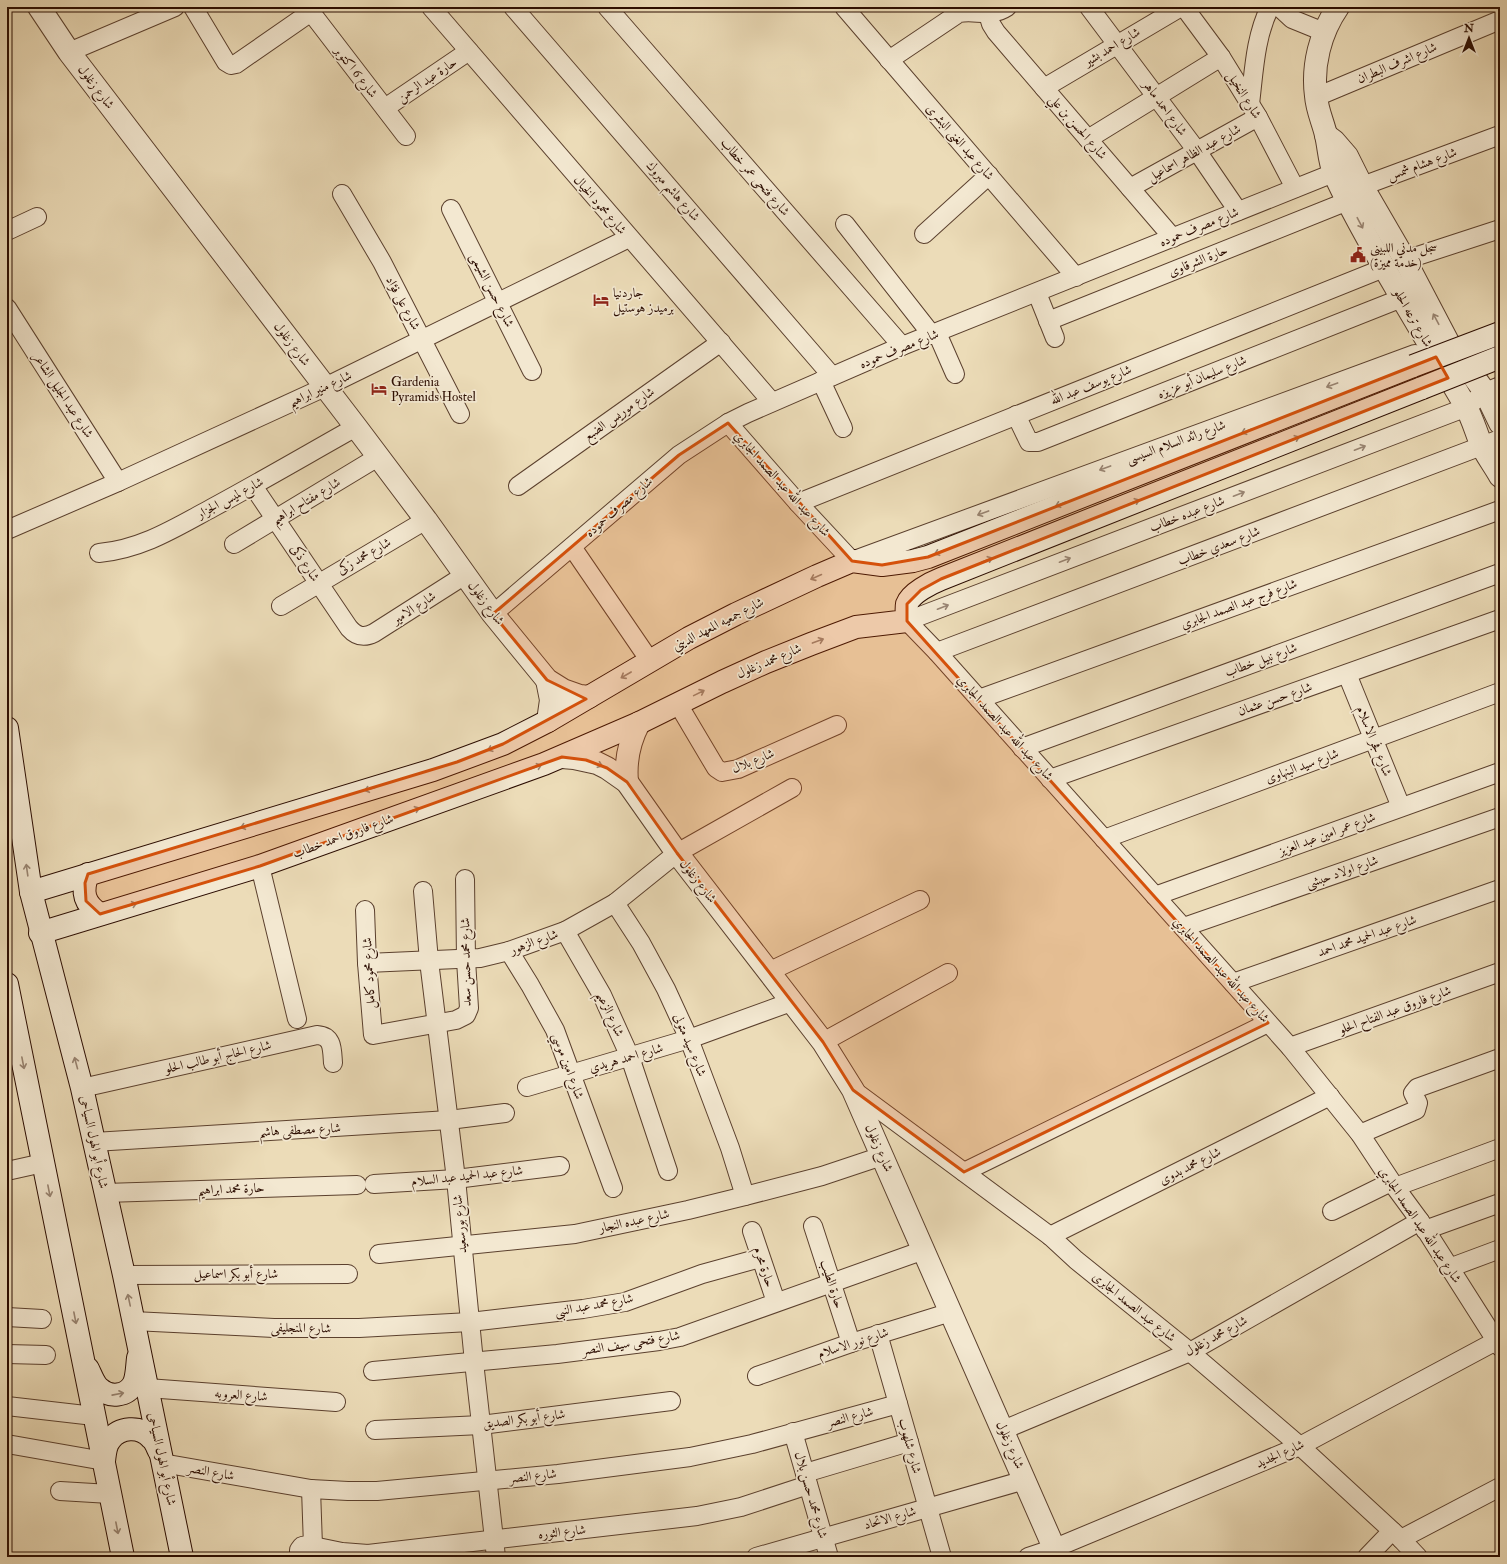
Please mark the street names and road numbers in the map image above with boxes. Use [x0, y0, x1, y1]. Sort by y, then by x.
street label: شارع احمد بشير [1079, 24, 1145, 74]
street label: شارع اشرف البطران [1355, 39, 1441, 90]
street label: شارع 6 اكتوبر [327, 41, 381, 103]
street label: حارة عبد الرحمن [394, 54, 461, 107]
street label: شارع زغلول [72, 62, 118, 114]
street label: شارع النخيل [1221, 68, 1265, 123]
street label: شارع احمد ماهر [1136, 75, 1191, 141]
street label: شارع الحسن بن علي [1042, 91, 1110, 166]
street label: شارع عبد الغنى البشرى [920, 101, 998, 185]
street label: شارع عبد الظاهر اسماعيل [1144, 121, 1245, 188]
street label: شارع فتحى عمر خطاب [715, 135, 793, 221]
street label: شارع هشام شمس [1385, 144, 1460, 187]
street label: شارع هاشم مبروك [639, 158, 704, 228]
street label: شارع محمود الخيال [568, 172, 630, 240]
street label: شارع مصرف حموده [1157, 204, 1242, 253]
street label: حارة الشرقاوى [1166, 242, 1230, 280]
street label: شارع حسن الشيمى [464, 250, 518, 331]
street label: شارع على فؤاد [380, 273, 424, 334]
street label: شارع ترعه الحلو [1386, 284, 1436, 351]
street label: شارع زغلول [268, 319, 314, 371]
street label: شارع مصرف حموده [857, 326, 942, 375]
street label: شارع عبد الجليل الشاعر [27, 349, 97, 443]
street label: شارع سليمان أبو عزيزه [1155, 351, 1250, 405]
street label: شارع يوسف عبد الله [1047, 359, 1135, 411]
street label: شارع منير ابراهيم [286, 367, 356, 415]
street label: شارع موريس الضبع [580, 384, 660, 448]
street label: شارع رائد السلام السيسى [1124, 417, 1229, 470]
street label: شارع عبد الله عبد الصمد الجابري [728, 426, 836, 542]
street label: شارع مصرف حموده [582, 473, 658, 543]
street label: شارع لميس الجزار [192, 474, 268, 526]
street label: شارع مفتاح ابراهيم [269, 474, 346, 532]
street label: شارع عبده خطاب [1147, 492, 1228, 538]
street label: شارع سعدي خطاب [1176, 523, 1264, 572]
street label: شارع محمد زكى [334, 533, 395, 580]
street label: شارع ذكى [284, 541, 324, 586]
street label: شارع فرج عبد الصمد الجابري [1179, 576, 1300, 635]
street label: شارع زغلول [462, 578, 508, 630]
street label: شارع الامير [388, 588, 440, 632]
street label: شارع جمعيه المعهد الديني [669, 594, 768, 657]
street label: شارع محمد زغلول [734, 640, 805, 685]
street label: شارع نبيل خطاب [1223, 640, 1300, 683]
street label: شارع عبد الله عبد الصمد الجابري [951, 670, 1059, 786]
street label: شارع حسن عثمان [1236, 679, 1315, 722]
street label: شارع فجر الاسلام [1350, 703, 1395, 780]
street label: شارع بلال [729, 745, 778, 780]
street label: شارع سيد البنهاوى [1263, 745, 1342, 790]
street label: شارع عمر امين عبد العزيز [1274, 809, 1379, 862]
street label: شارع فاروق احمد خطاب [290, 810, 397, 864]
street label: شارع اولاد حبشى [1304, 852, 1381, 895]
street label: شارع زغلول [674, 856, 720, 908]
street label: شارع عبد الله عبد الصمد الجابري [1167, 912, 1275, 1028]
street label: شارع عبد الحميد محمد احمد [1315, 912, 1420, 963]
street label: شارع محمد حسن سعد [457, 918, 478, 1006]
street label: شارع الزهور [506, 926, 561, 962]
street label: شارع محمود كامل [359, 937, 382, 1009]
street label: شارع فاروق عبد الفتاح الحلو [1335, 982, 1454, 1041]
street label: شارع الزعيم [588, 989, 627, 1041]
street label: شارع سيد متولى [667, 1011, 710, 1080]
street label: شارع امين موسي [545, 1031, 587, 1103]
street label: شارع الحاج أبو طالب الحلو [161, 1036, 273, 1080]
street label: شارع احمد هريدي [587, 1040, 666, 1079]
street label: شارع أبو الهول السياحى [73, 1094, 113, 1191]
street label: شارع مصطفى هاشم [259, 1120, 342, 1145]
street label: شارع زغلول [859, 1122, 897, 1176]
street label: شارع محمد بدوى [1156, 1144, 1225, 1191]
street label: شارع عبد الحميد عبد السلام [410, 1162, 524, 1193]
street label: شارع عبد الله عبد الصمد الجابري [1373, 1162, 1467, 1288]
street label: حارة محمد ابراهيم [197, 1180, 265, 1203]
street label: شارع بورسعيد [449, 1194, 474, 1254]
street label: شارع عبده النجار [595, 1206, 671, 1240]
street label: حارة محرم [747, 1245, 778, 1290]
street label: حارة الطيب [816, 1258, 847, 1311]
street label: شارع أبو بكر اسماعيل [194, 1265, 278, 1285]
street label: شارع عبد الصمد الجابرى [1087, 1268, 1179, 1348]
street label: شارع محمد عبد النبى [553, 1290, 635, 1323]
street label: شارع محمد زغلول [1182, 1312, 1252, 1362]
street label: شارع المنجليفى [271, 1319, 331, 1340]
street label: شارع نور الاسلام [816, 1324, 891, 1365]
street label: شارع فتحى سيف النصر [579, 1327, 682, 1362]
street label: شارع العروبه [214, 1385, 268, 1408]
street label: شارع النصر [823, 1403, 876, 1434]
street label: شارع أبو بكر الصديق [482, 1405, 566, 1435]
street label: شارع أبو الهول السياحى [141, 1411, 181, 1508]
street label: شارع شلهوب [892, 1416, 925, 1476]
street label: شارع زغلول [990, 1419, 1028, 1473]
street label: شارع الجديد [1253, 1436, 1308, 1474]
street label: شارع محمد حسن بلال [788, 1450, 831, 1541]
street label: شارع النصر [184, 1460, 236, 1487]
street label: شارع النصر [507, 1466, 558, 1490]
street label: شارع الاتحاد [862, 1503, 919, 1536]
street label: شارع الثوره [537, 1522, 587, 1545]

